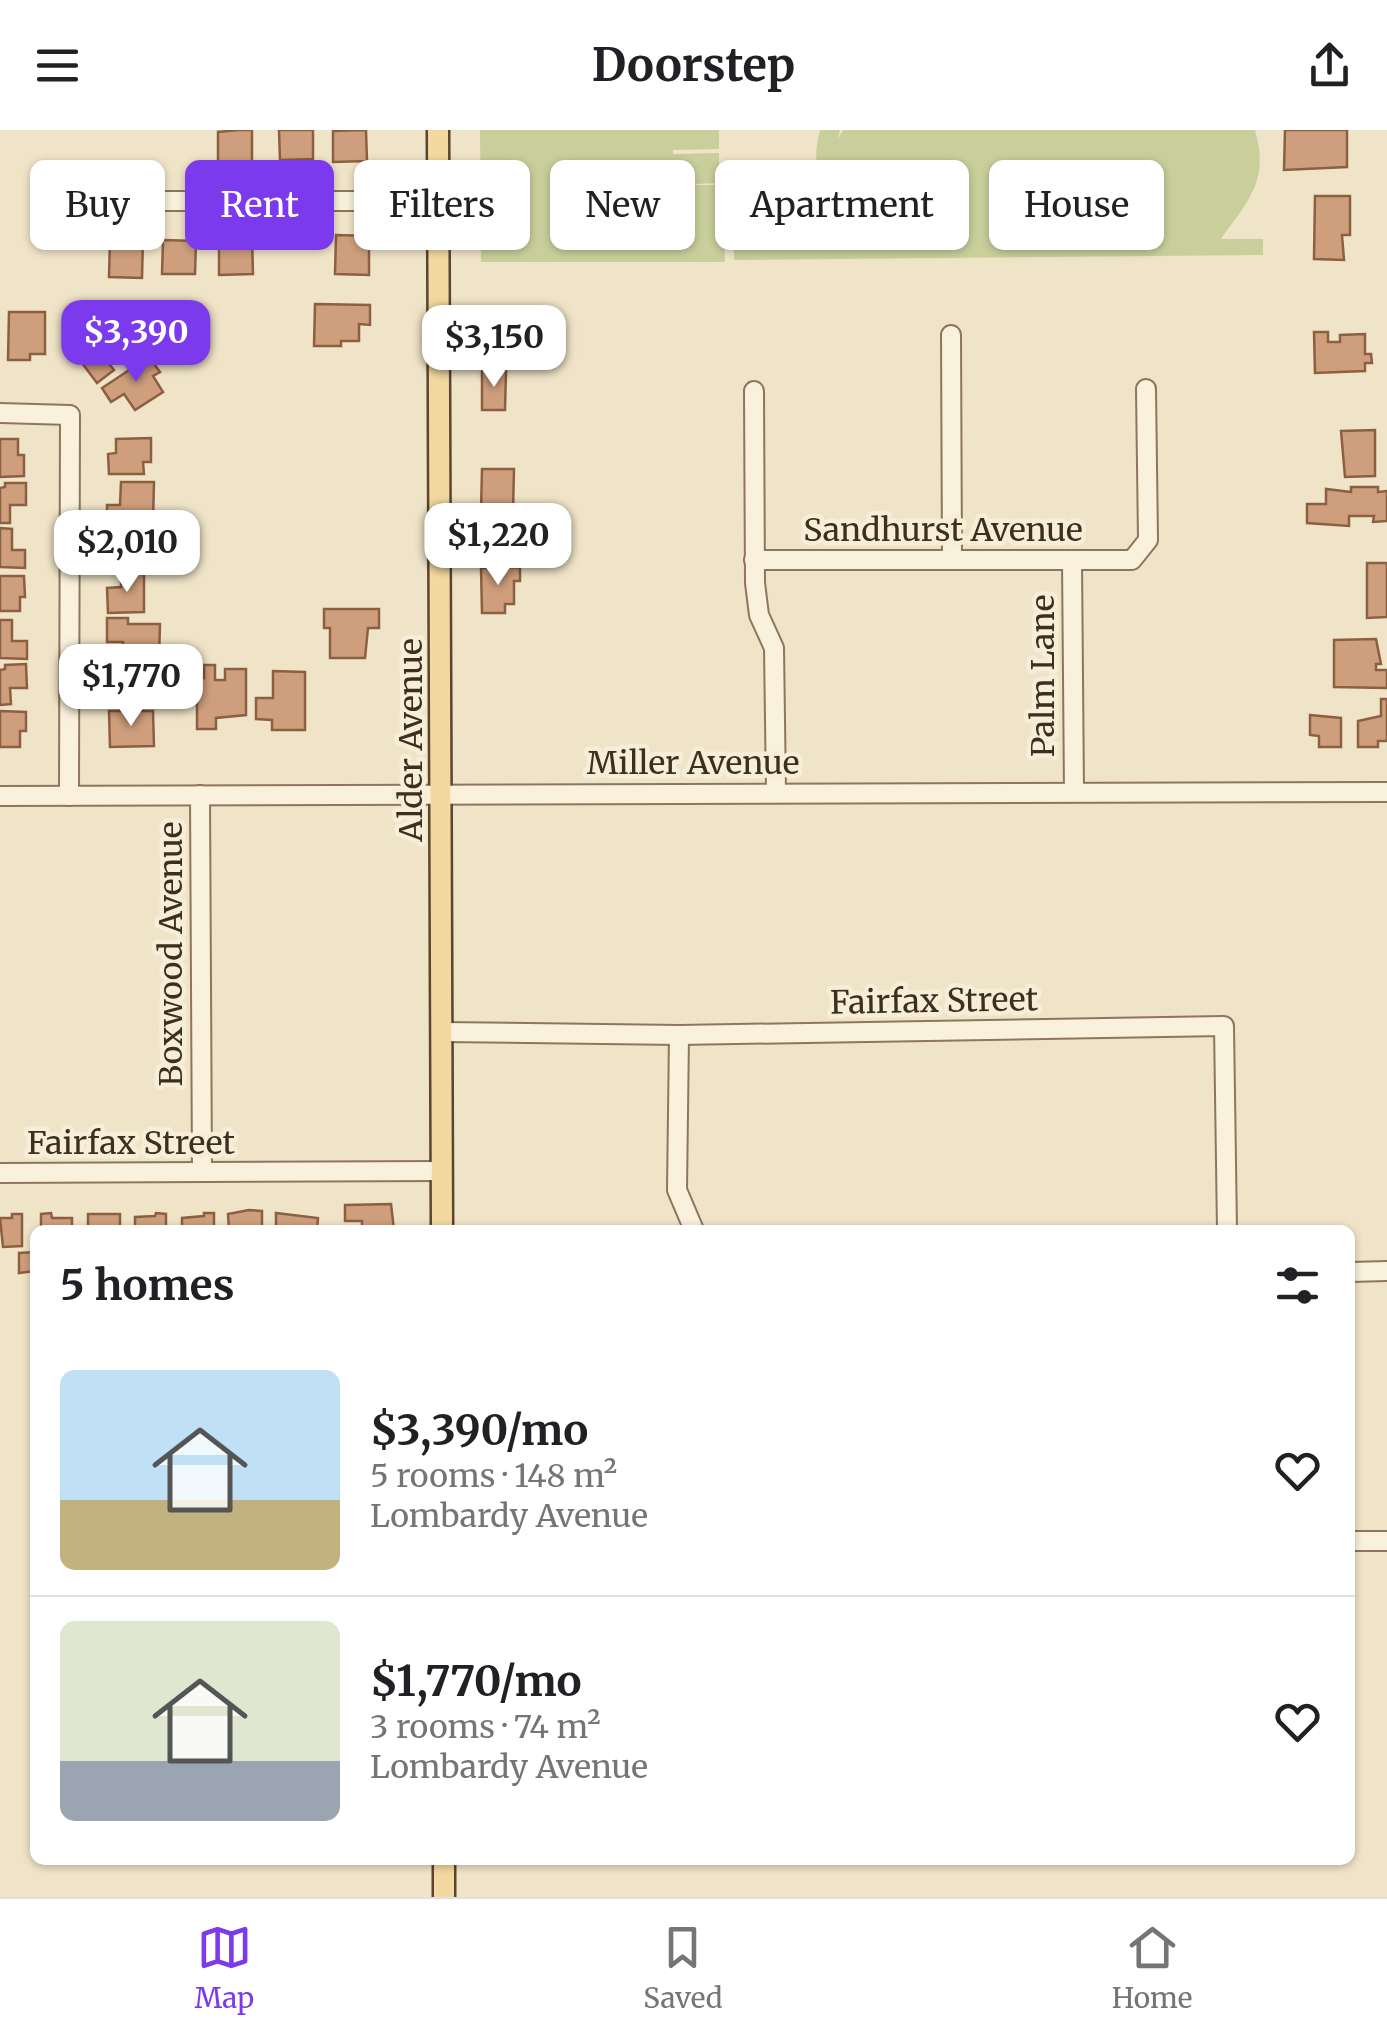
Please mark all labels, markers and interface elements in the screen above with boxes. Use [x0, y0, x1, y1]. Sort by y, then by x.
text: Doorstep [592, 37, 795, 93]
icon: menu [30, 38, 85, 93]
icon: share [1302, 38, 1357, 93]
chip: Buy [30, 160, 165, 250]
chip: Rent [185, 160, 334, 250]
chip: Filters [354, 160, 530, 250]
chip: New [550, 160, 695, 250]
chip: Apartment [715, 160, 969, 250]
chip: House [989, 160, 1164, 250]
pin: $3,390 [55, 300, 217, 385]
pin: $3,150 [413, 305, 575, 390]
text: $3,390 [83, 312, 189, 352]
text: $3,150 [444, 317, 544, 357]
pin: $1,220 [417, 503, 579, 588]
pin: $2,010 [46, 510, 208, 595]
street label: Sandhurst Avenue [803, 510, 1083, 550]
text: $1,220 [446, 515, 550, 555]
text: $2,010 [76, 522, 178, 562]
street label: Palm Lane [1023, 595, 1063, 757]
street label: Alder Avenue [391, 638, 431, 843]
pin: $1,770 [50, 644, 212, 729]
text: $1,770 [81, 656, 181, 696]
street label: Miller Avenue [587, 743, 799, 783]
street label: Boxwood Avenue [151, 822, 191, 1086]
street label: Fairfax Street [830, 979, 1039, 1023]
street label: Fairfax Street [27, 1123, 235, 1163]
icon: filters [1270, 1258, 1325, 1313]
text: 5 homes [60, 1259, 234, 1311]
text: $3,390/mo [370, 1404, 588, 1456]
icon: home [140, 1410, 260, 1530]
icon: heart [1270, 1443, 1325, 1498]
text: 5 rooms · 148 m² [370, 1456, 617, 1496]
text: Lombardy Avenue [370, 1496, 648, 1536]
text: $1,770/mo [370, 1655, 582, 1707]
icon: home [140, 1661, 260, 1781]
icon: heart [1270, 1694, 1325, 1749]
text: 3 rooms · 74 m² [370, 1707, 601, 1747]
text: Lombardy Avenue [370, 1747, 648, 1787]
tab: Map [195, 1920, 254, 2016]
tab: Saved [643, 1920, 723, 2016]
tab: Home [1112, 1920, 1192, 2016]

